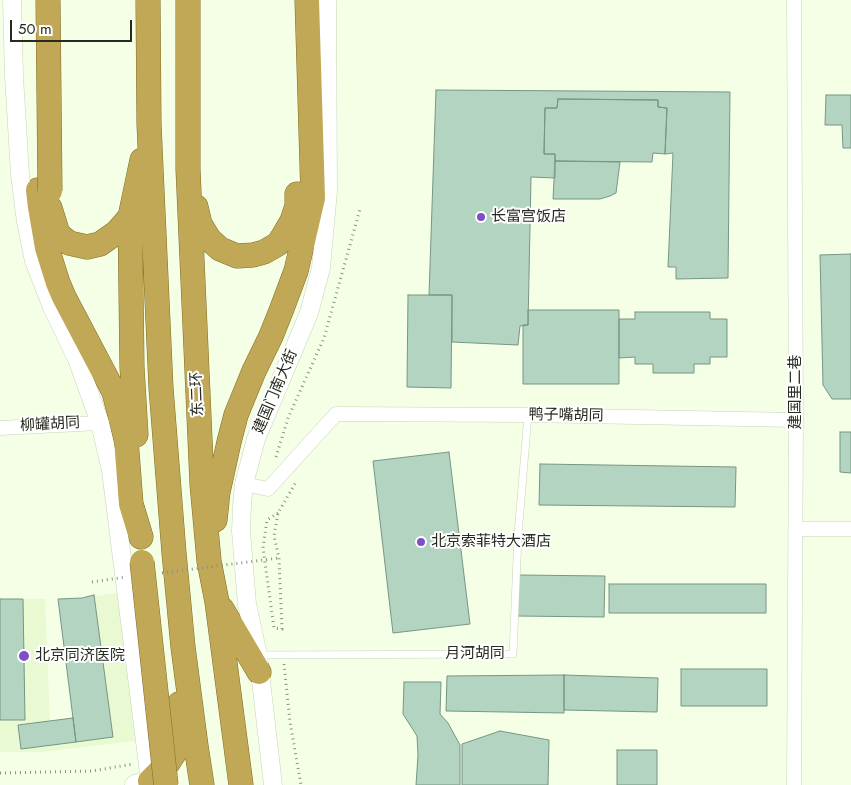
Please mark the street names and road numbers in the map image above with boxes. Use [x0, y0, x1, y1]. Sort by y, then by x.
street label: 建国门南大街 [250, 347, 302, 437]
street label: 建国里二巷 [787, 355, 805, 429]
street label: 东二环 [188, 371, 208, 417]
street label: 鸭子嘴胡同 [528, 406, 604, 426]
street label: 柳罐胡同 [20, 414, 80, 436]
street label: 月河胡同 [445, 645, 505, 663]

